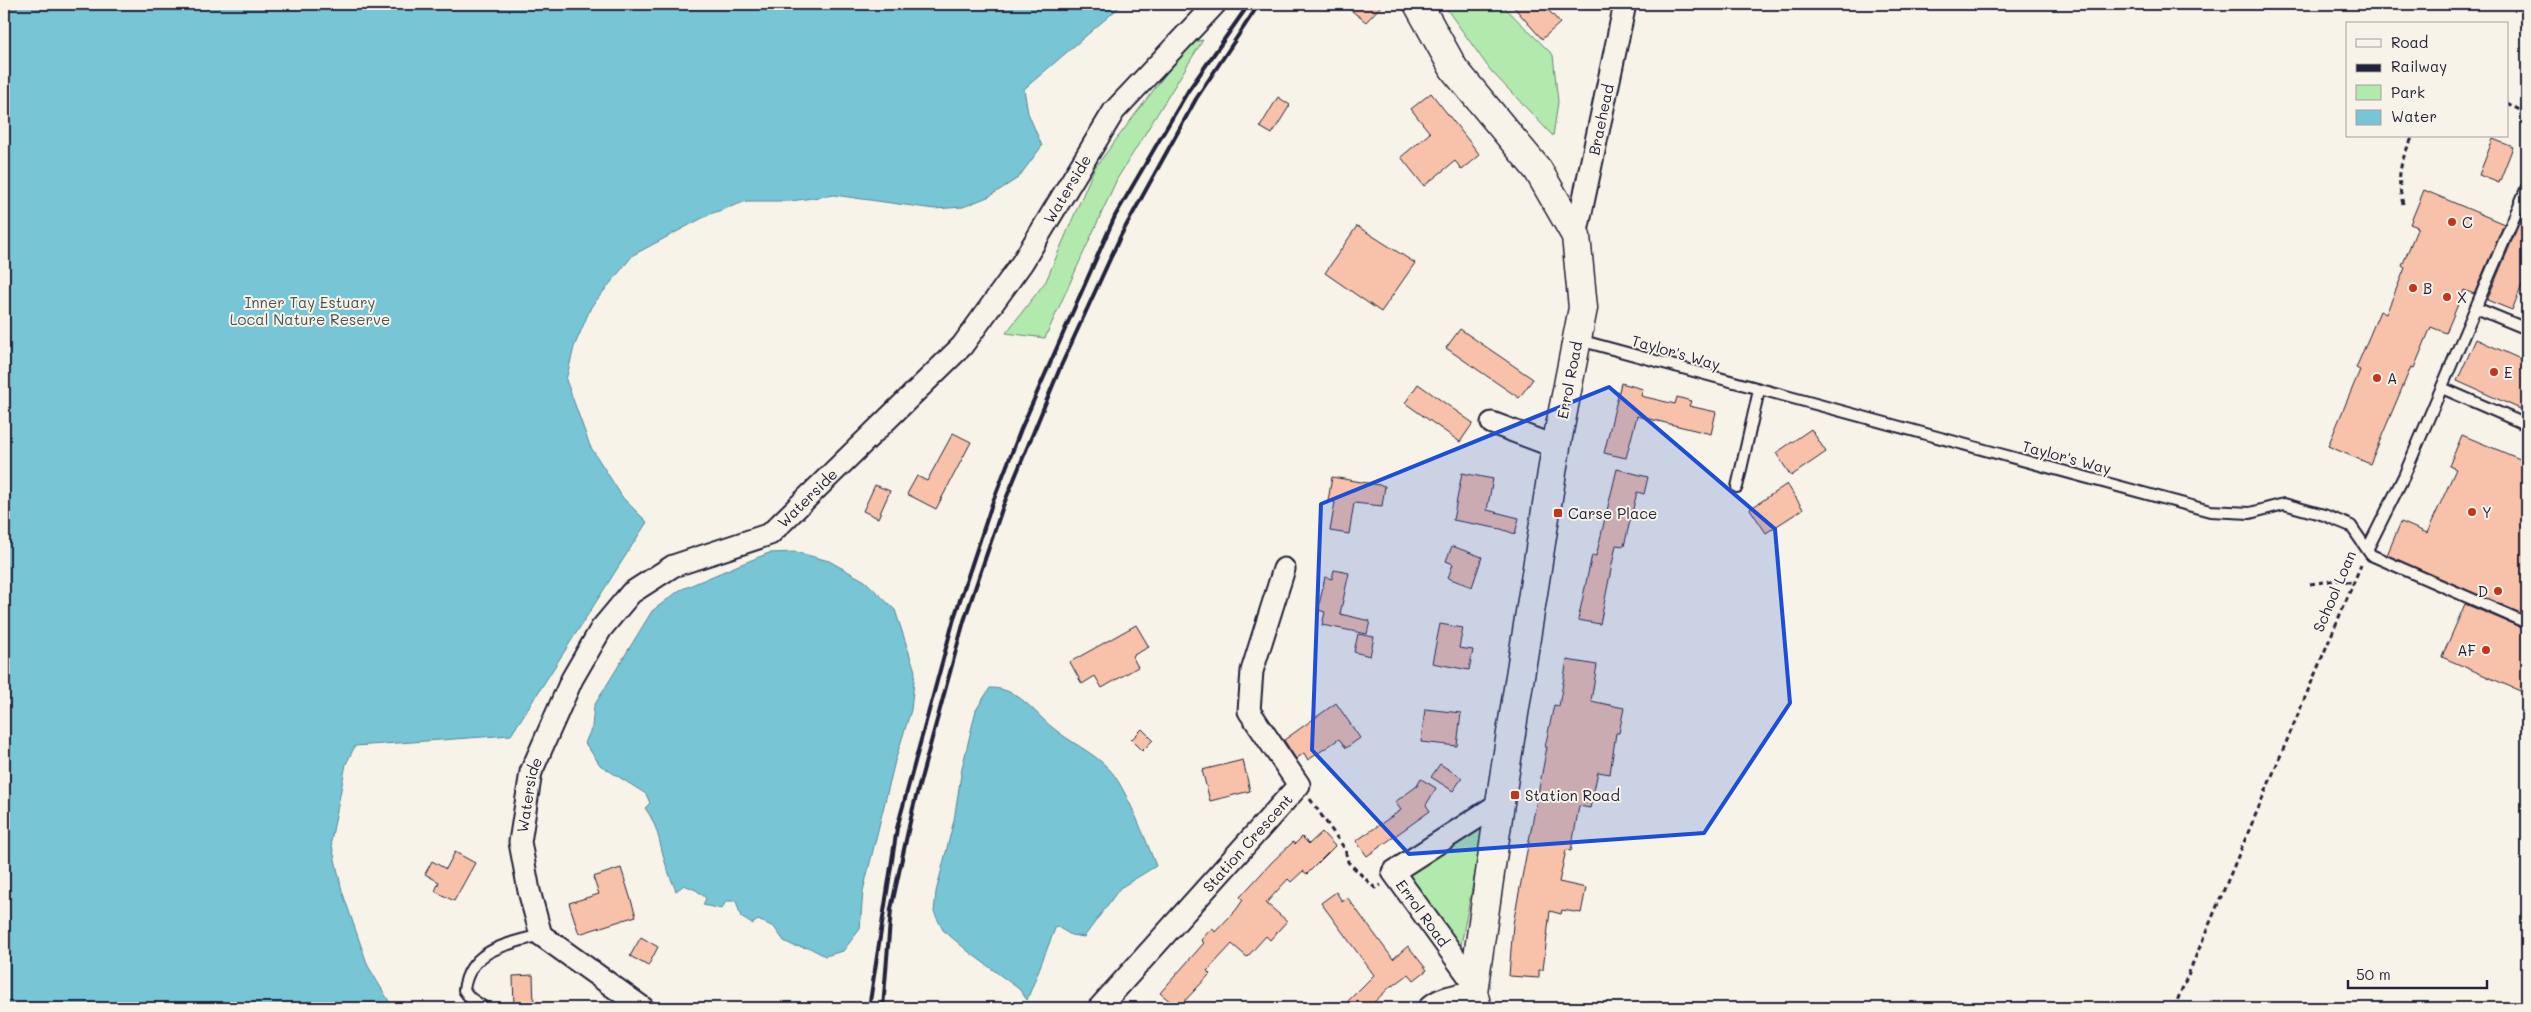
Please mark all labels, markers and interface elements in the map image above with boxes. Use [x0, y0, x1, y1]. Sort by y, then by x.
legend [2346, 22, 2508, 138]
text: Road [2391, 32, 2428, 52]
text: Railway [2391, 56, 2447, 76]
street label: Braehead [1583, 82, 1618, 157]
text: Park [2391, 82, 2425, 102]
text: Water [2391, 106, 2437, 126]
street label: Waterside [1039, 151, 1095, 227]
place label: C [2462, 212, 2473, 232]
marker: C [2446, 216, 2458, 228]
place label: B [2423, 278, 2432, 298]
marker: B [2407, 282, 2419, 294]
place label: X [2457, 287, 2467, 307]
marker: X [2441, 291, 2453, 303]
park label: Inner Tay Estuary Local Nature Reserve [230, 292, 390, 329]
street label: Taylor's Way [1629, 330, 1723, 374]
street label: Errol Road [1552, 340, 1586, 420]
place label: E [2504, 362, 2513, 382]
marker: E [2488, 366, 2500, 378]
place label: A [2387, 368, 2397, 388]
marker: A [2371, 372, 2383, 384]
street label: Taylor's Way [2020, 436, 2114, 479]
street label: Waterside [773, 464, 841, 532]
place label: Y [2482, 502, 2492, 522]
place label: Carse Place [1568, 503, 1657, 523]
marker: Y [2466, 506, 2478, 518]
marker: Carse Place [1552, 507, 1564, 519]
street label: School Loan [2308, 547, 2360, 635]
place label: D [2478, 581, 2488, 601]
marker: D [2492, 585, 2504, 597]
place label: AF [2457, 640, 2476, 660]
marker: AF [2480, 644, 2492, 656]
street label: Waterside [512, 754, 546, 834]
place label: Station Road [1525, 785, 1620, 805]
street label: Station Crescent [1198, 789, 1297, 896]
marker: Station Road [1509, 789, 1521, 801]
street label: Errol Road [1392, 875, 1454, 951]
scale bar [2348, 957, 2487, 989]
text: 50 m [2356, 964, 2391, 984]

